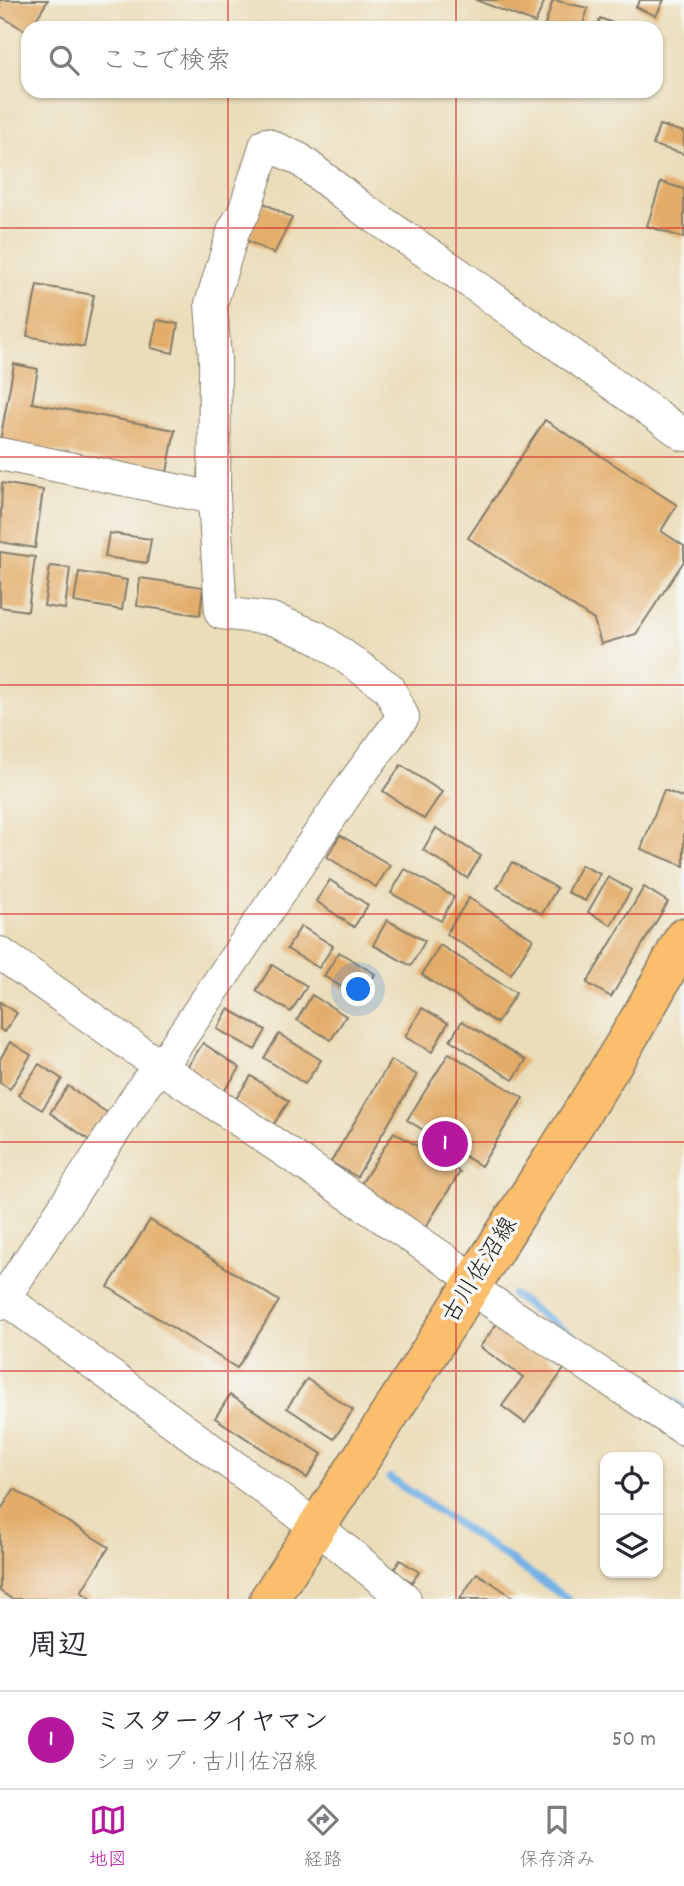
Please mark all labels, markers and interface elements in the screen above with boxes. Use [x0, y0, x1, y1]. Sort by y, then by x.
search box [21, 21, 663, 98]
icon: search [45, 41, 83, 79]
text: ここで検索 [101, 44, 231, 81]
your location [341, 972, 375, 1006]
pin: 1 [422, 1118, 468, 1170]
street label: 古川佐沼線 [435, 1211, 527, 1331]
map controls [600, 1452, 663, 1578]
button: locate [600, 1452, 663, 1515]
button: layers [600, 1515, 663, 1578]
text: 周辺 [28, 1627, 88, 1670]
text: ミスタータイヤマン [95, 1705, 328, 1742]
text: 1 [48, 1724, 54, 1757]
text: 50 m [612, 1724, 656, 1757]
text: ショップ · 古川佐沼線 [95, 1748, 317, 1781]
tab: 地図 [89, 1801, 127, 1875]
tab: 経路 [304, 1801, 342, 1875]
tab: 保存済み [519, 1801, 595, 1875]

